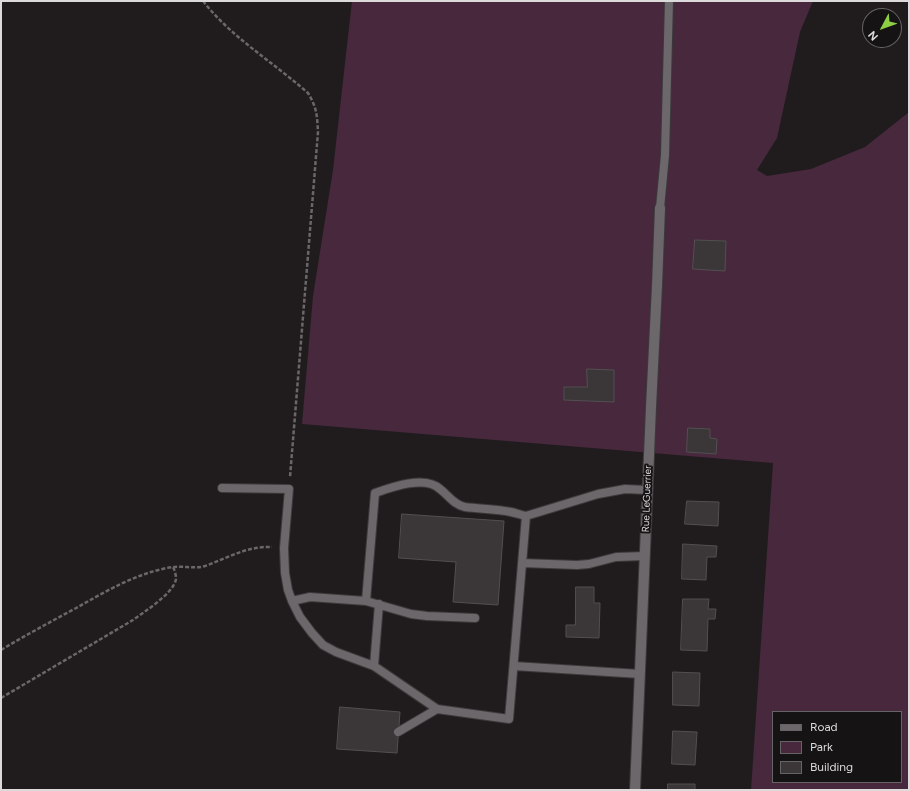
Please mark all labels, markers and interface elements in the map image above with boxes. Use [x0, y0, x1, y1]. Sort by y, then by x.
north arrow [862, 8, 902, 48]
text: N [866, 28, 881, 43]
street label: Rue LeGuerrier [640, 465, 654, 533]
legend [772, 711, 902, 783]
text: Road [810, 720, 838, 734]
text: Park [810, 740, 833, 754]
text: Building [810, 760, 853, 774]

